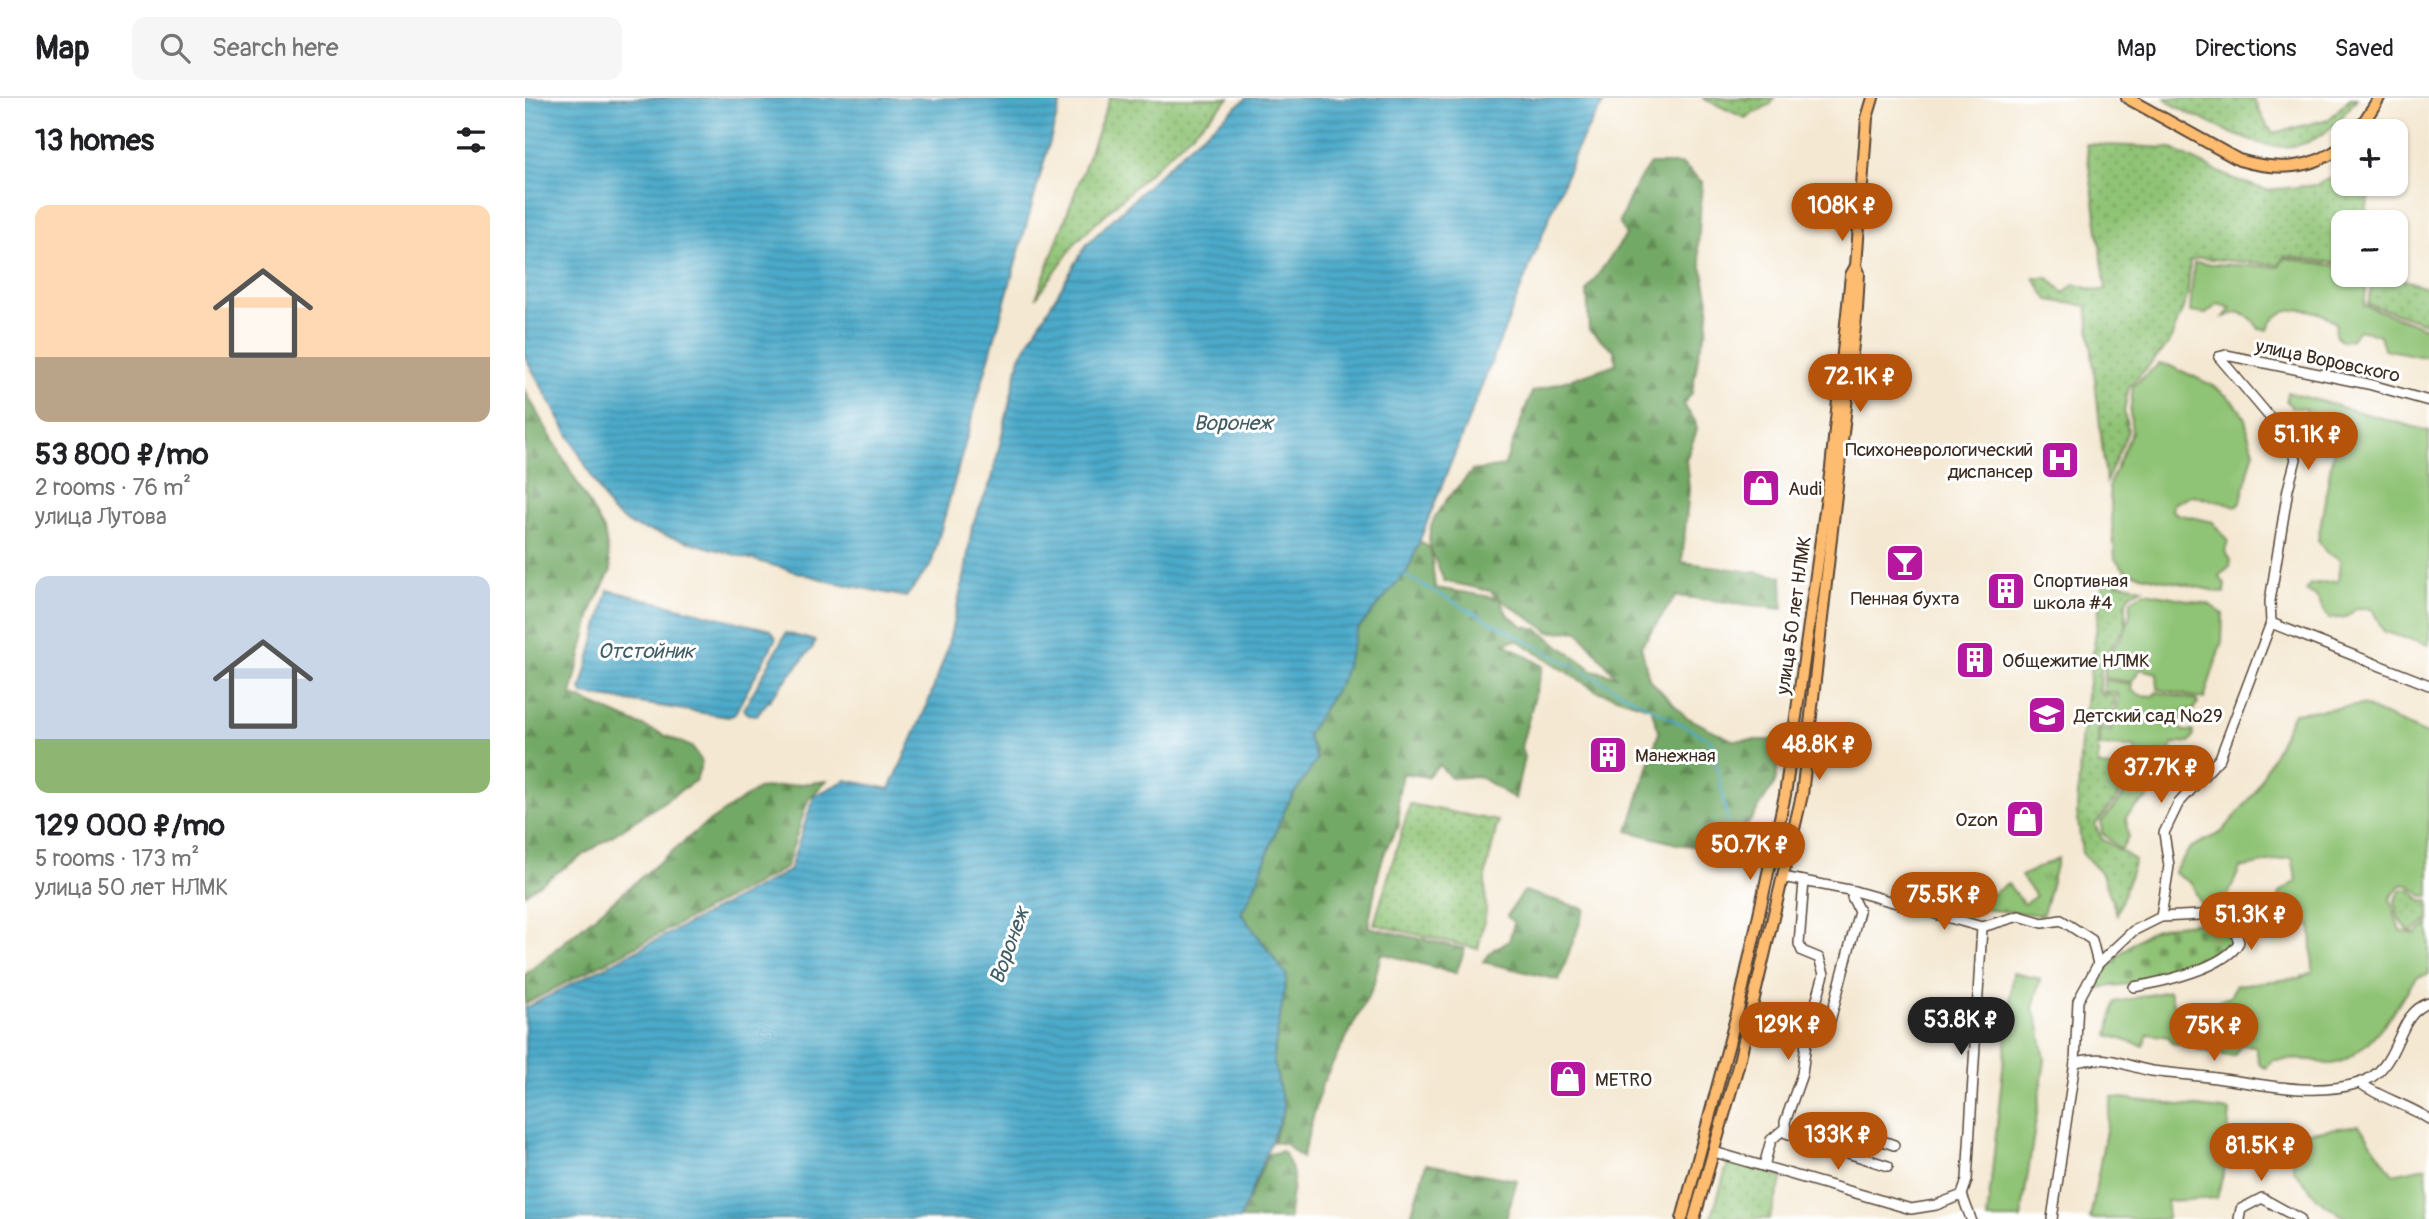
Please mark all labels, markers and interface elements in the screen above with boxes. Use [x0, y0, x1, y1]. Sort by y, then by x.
search box [132, 17, 622, 80]
text: Map [35, 28, 90, 69]
icon: search [156, 29, 194, 67]
text: Search here [212, 32, 339, 64]
text: Map [2117, 34, 2157, 63]
text: Directions [2195, 34, 2296, 63]
text: Saved [2334, 34, 2394, 63]
map controls [2331, 119, 2408, 287]
button: + [2331, 119, 2408, 196]
icon: filters [452, 121, 490, 159]
text: 13 homes [35, 122, 154, 159]
pin: 108K ₽ [1785, 184, 1899, 243]
text: 108K ₽ [1808, 191, 1876, 220]
button: − [2331, 210, 2408, 287]
icon: home [200, 250, 326, 376]
street label: улица Воровского [2252, 334, 2402, 388]
pin: 72.1K ₽ [1795, 354, 1925, 414]
text: 72.1K ₽ [1824, 362, 1896, 391]
water label: Воронеж [1194, 410, 1276, 437]
pin: 51.1K ₽ [2243, 412, 2373, 472]
text: 51.1K ₽ [2274, 420, 2342, 449]
text: 53 800 ₽/mo [35, 436, 209, 473]
place label: Психоневрологический диспансер [1845, 438, 2033, 484]
hospital icon: Психоневрологический диспансер [2039, 439, 2081, 481]
shop icon: Audi [1740, 467, 1782, 509]
text: 2 rooms · 76 m² [35, 473, 191, 502]
place label: Audi [1788, 477, 1822, 501]
text: улица Лутова [35, 502, 167, 531]
street label: улица 50 лет НЛМК [1771, 534, 1817, 697]
bar icon: Пенная бухта [1884, 542, 1926, 584]
place label: Спортивная школа #4 [2033, 569, 2128, 615]
building icon: Спортивная школа #4 [1985, 570, 2027, 612]
place label: Пенная бухта [1851, 587, 1959, 611]
icon: home [200, 621, 326, 747]
water label: Отстойник [598, 638, 696, 665]
building icon: Общежитие НЛМК [1954, 639, 1996, 681]
place label: Общежитие НЛМК [2002, 649, 2150, 673]
school or university icon: Детский сад №29 [2026, 694, 2068, 736]
place label: Детский сад №29 [2073, 704, 2223, 728]
pin: 48.8K ₽ [1754, 722, 1884, 782]
text: 48.8K ₽ [1782, 730, 1856, 759]
building icon: Манежная [1587, 734, 1629, 776]
place label: Манежная [1635, 744, 1716, 768]
pin: 37.7K ₽ [2096, 746, 2226, 805]
text: 37.7K ₽ [2124, 753, 2198, 782]
shop icon: Ozon [2004, 798, 2046, 840]
text: 129 000 ₽/mo [35, 807, 225, 844]
place label: Ozon [1955, 808, 1998, 832]
pin: 50.7K ₽ [1685, 822, 1815, 882]
text: 50.7K ₽ [1711, 830, 1789, 859]
text: 5 rooms · 173 m² [35, 844, 199, 873]
pin: 75.5K ₽ [1879, 872, 2009, 932]
text: улица 50 лет НЛМК [35, 873, 229, 902]
text: 75.5K ₽ [1907, 880, 1981, 909]
pin: 51.3K ₽ [2186, 892, 2316, 952]
text: 51.3K ₽ [2215, 900, 2287, 929]
water label: Воронеж [983, 901, 1037, 988]
pin: 53.8K ₽ [1896, 998, 2026, 1057]
pin: 129K ₽ [1731, 1002, 1845, 1062]
pin: 75K ₽ [2165, 1004, 2263, 1063]
text: 53.8K ₽ [1924, 1005, 1998, 1034]
text: 129K ₽ [1755, 1010, 1821, 1039]
text: 75K ₽ [2185, 1011, 2243, 1040]
shop icon: METRO [1547, 1058, 1589, 1100]
place label: METRO [1595, 1068, 1652, 1092]
pin: 133K ₽ [1781, 1112, 1895, 1172]
text: 133K ₽ [1804, 1120, 1872, 1149]
pin: 81.5K ₽ [2196, 1124, 2326, 1183]
text: 81.5K ₽ [2226, 1131, 2296, 1160]

